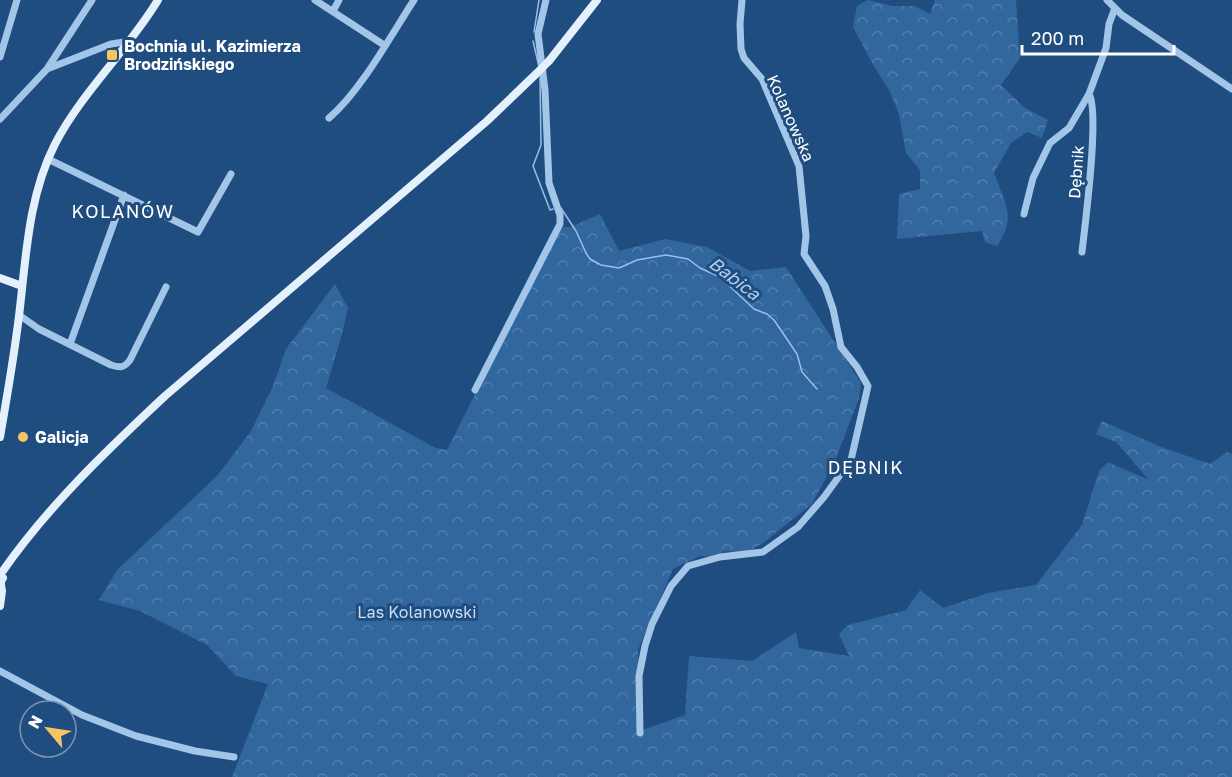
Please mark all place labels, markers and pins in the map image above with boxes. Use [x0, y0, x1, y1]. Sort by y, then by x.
place label: Bochnia ul. Kazimierza Brodzińskiego [124, 36, 301, 74]
marker: Bochnia ul. Kazimierza Brodzińskiego [105, 48, 119, 62]
place label: Galicja [35, 427, 89, 447]
marker: Galicja [16, 430, 30, 444]

